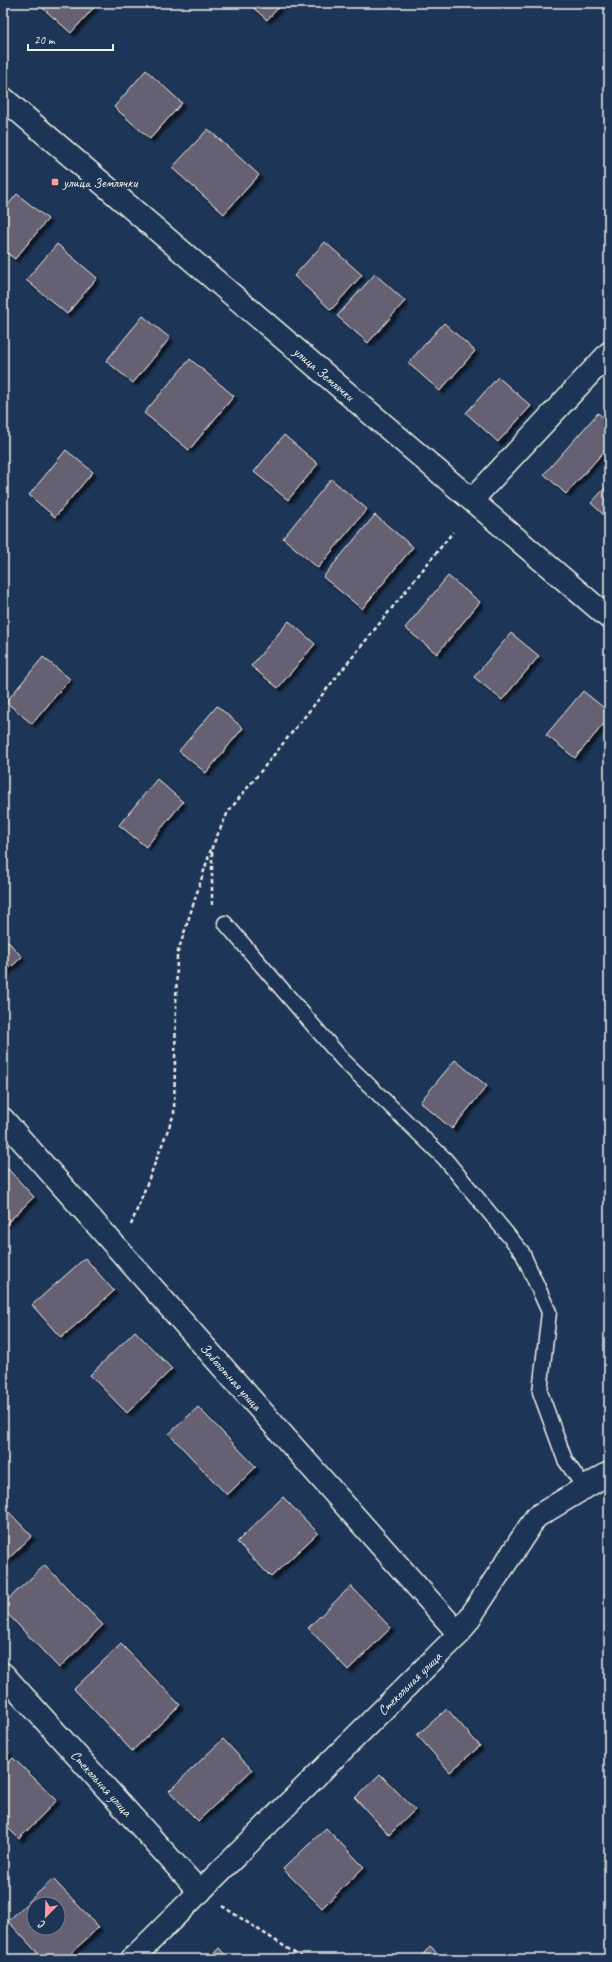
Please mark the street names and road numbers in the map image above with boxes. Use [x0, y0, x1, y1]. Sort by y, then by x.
street label: улица Землячки [289, 343, 359, 406]
street label: Заболотная улица [196, 1340, 266, 1415]
street label: Стекольная улица [374, 1648, 446, 1719]
street label: Стекольная улица [67, 1747, 136, 1821]

